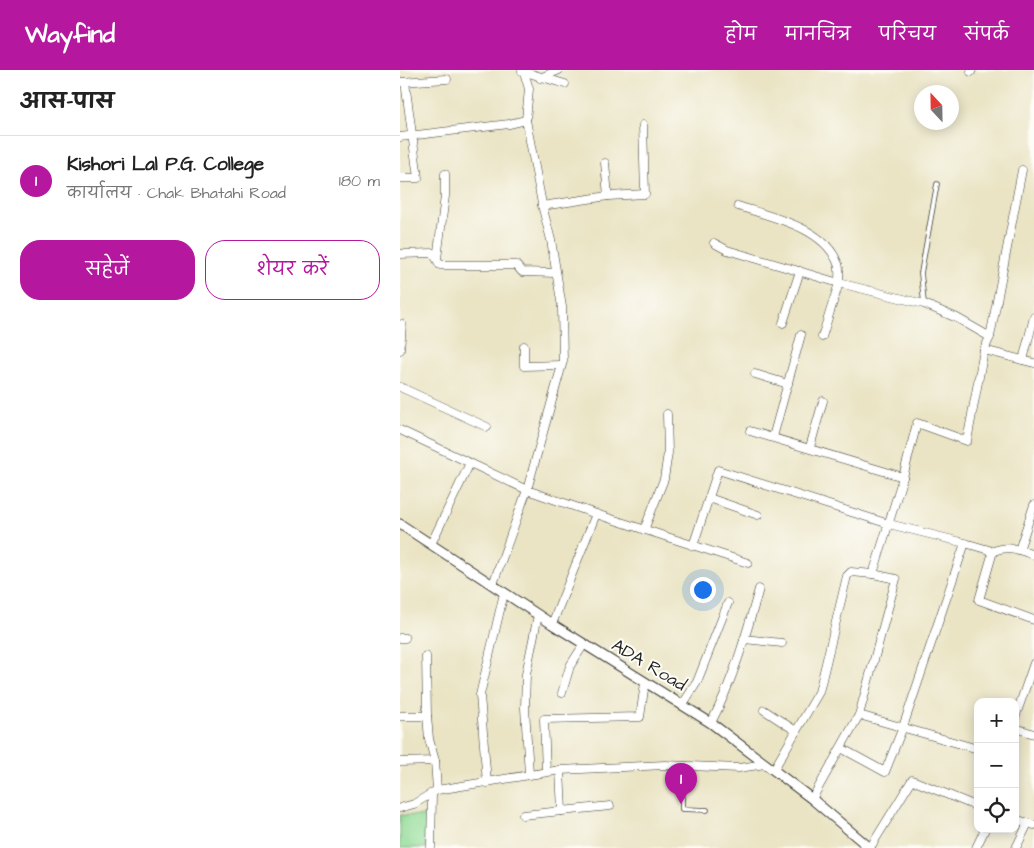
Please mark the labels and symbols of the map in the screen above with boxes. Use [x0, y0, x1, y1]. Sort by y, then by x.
north arrow [914, 85, 959, 130]
your location [690, 577, 716, 603]
street label: ADA Road [607, 633, 691, 697]
pin: 1 [665, 763, 697, 804]

